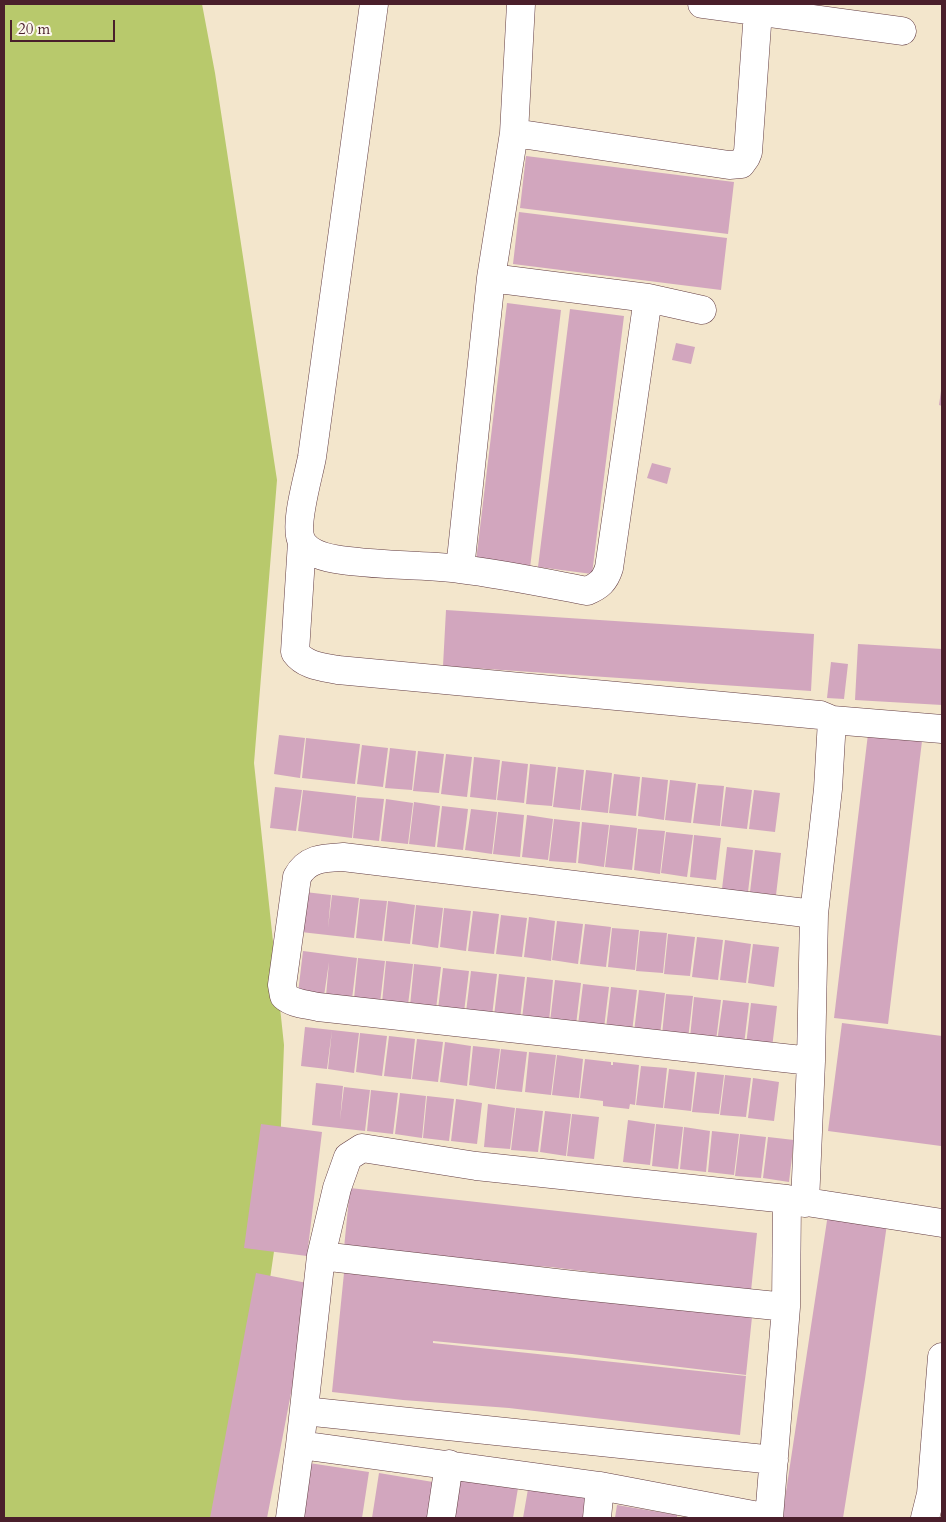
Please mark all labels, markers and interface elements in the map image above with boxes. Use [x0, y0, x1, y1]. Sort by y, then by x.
scale bar [12, 10, 118, 42]
text: 20 m [18, 19, 50, 39]

